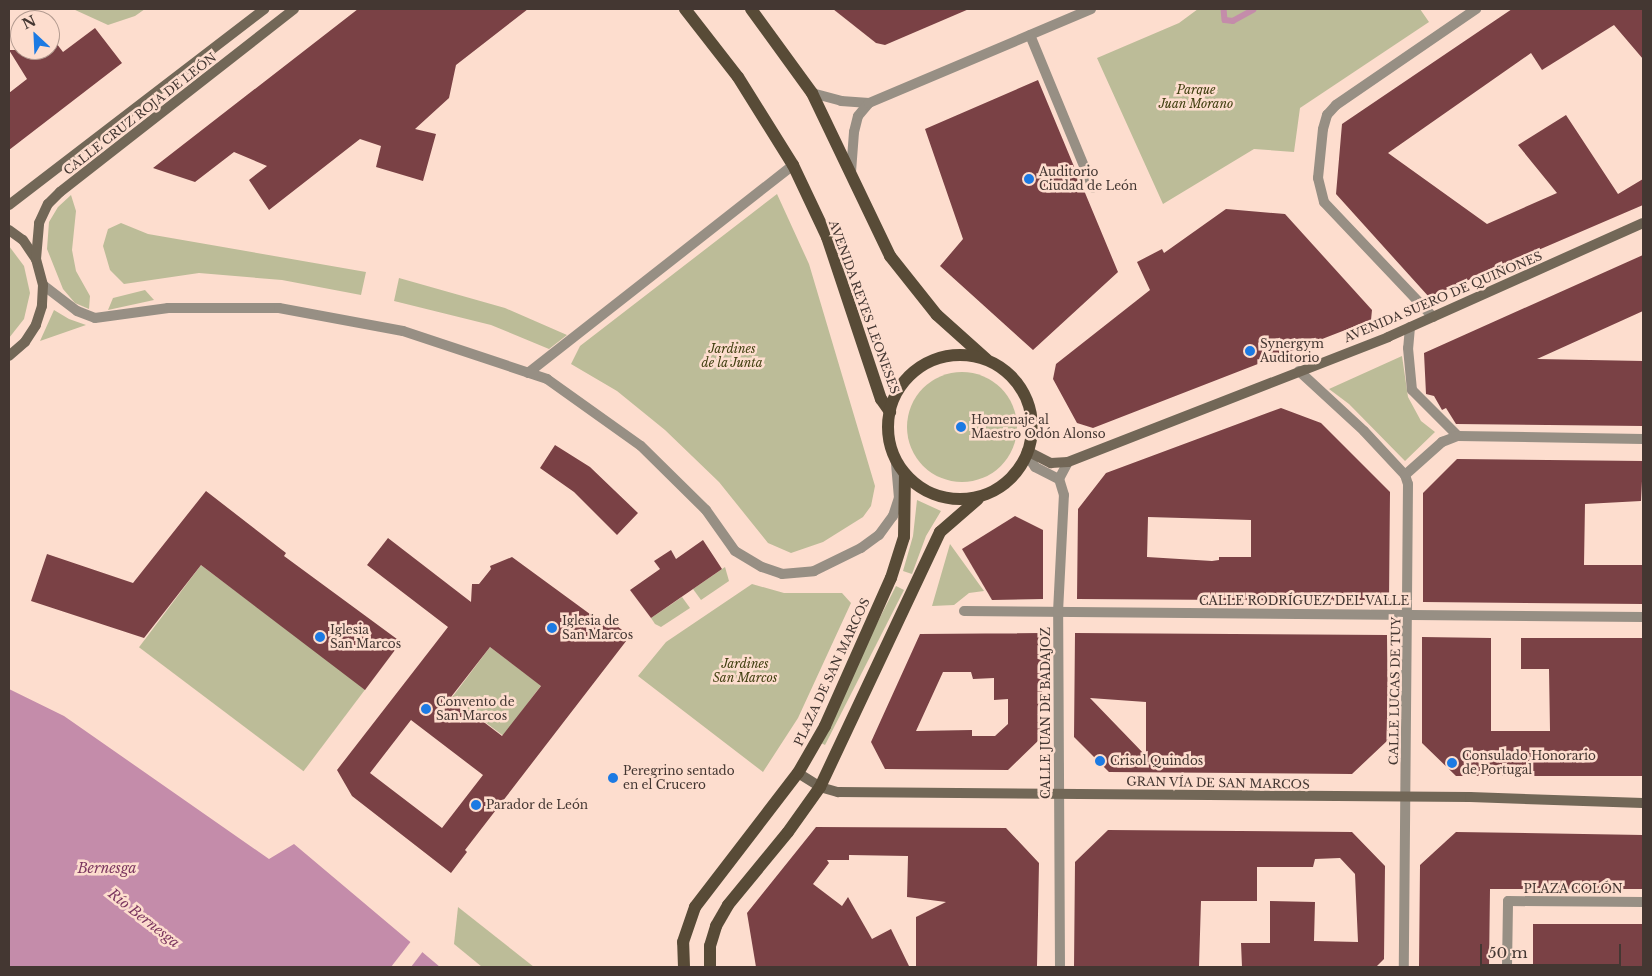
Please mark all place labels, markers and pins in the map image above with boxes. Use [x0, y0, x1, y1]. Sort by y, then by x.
place label: Auditorio Ciudad de León [1039, 165, 1137, 193]
marker: Auditorio Ciudad de León [1023, 173, 1035, 185]
place label: Synergym Auditorio [1260, 337, 1324, 365]
marker: Synergym Auditorio [1244, 345, 1256, 357]
place label: Homenaje al Maestro Odón Alonso [971, 413, 1106, 441]
marker: Homenaje al Maestro Odón Alonso [955, 421, 967, 433]
place label: Iglesia de San Marcos [562, 614, 633, 642]
marker: Iglesia de San Marcos [546, 622, 558, 634]
place label: Iglesia San Marcos [330, 623, 401, 651]
marker: Iglesia San Marcos [314, 631, 326, 643]
place label: Convento de San Marcos [436, 695, 515, 723]
marker: Convento de San Marcos [420, 703, 432, 715]
place label: Consulado Honorario de Portugal [1462, 749, 1596, 777]
place label: Crisol Quindos [1110, 754, 1203, 768]
marker: Crisol Quindos [1094, 755, 1106, 767]
marker: Consulado Honorario de Portugal [1446, 757, 1458, 769]
place label: Peregrino sentado en el Crucero [623, 764, 735, 792]
marker: Peregrino sentado en el Crucero [607, 772, 619, 784]
place label: Parador de León [486, 798, 588, 812]
marker: Parador de León [470, 799, 482, 811]

